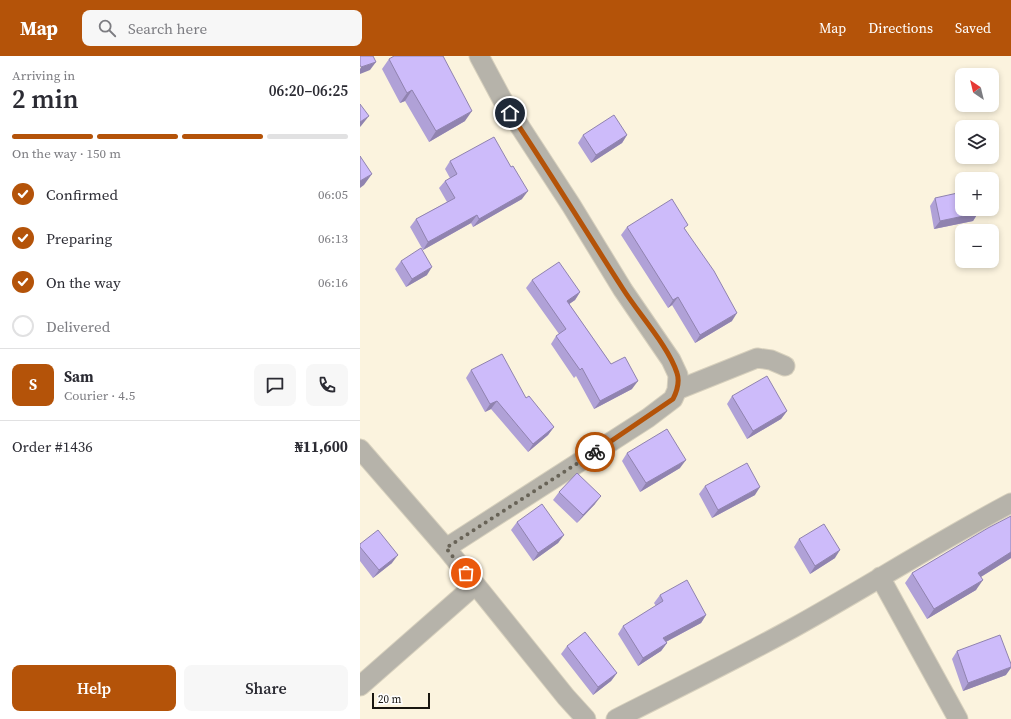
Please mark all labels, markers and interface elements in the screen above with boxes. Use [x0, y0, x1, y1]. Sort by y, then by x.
search box [82, 10, 362, 46]
text: Map [20, 15, 58, 41]
icon: search [96, 17, 118, 39]
text: Search here [128, 18, 207, 39]
text: Map [819, 18, 846, 38]
text: Directions [868, 18, 933, 38]
text: Saved [955, 18, 991, 38]
text: Arriving in [12, 67, 75, 84]
north arrow [955, 68, 999, 112]
map controls [955, 68, 999, 268]
text: 06:20–06:25 [269, 80, 348, 101]
text: 2 min [12, 81, 79, 117]
pin [493, 96, 527, 130]
icon: home [499, 102, 521, 124]
button: layers [955, 120, 999, 164]
text: On the way · 150 m [12, 145, 121, 162]
button: + [955, 172, 999, 216]
icon: check [12, 183, 34, 205]
text: Confirmed [46, 184, 118, 205]
text: 06:05 [318, 186, 348, 203]
button: − [955, 224, 999, 268]
icon: check [12, 227, 34, 249]
text: Preparing [46, 228, 112, 249]
text: 06:13 [318, 230, 348, 247]
icon: check [12, 271, 34, 293]
text: On the way [46, 272, 121, 293]
text: 06:16 [318, 274, 348, 291]
text: Delivered [46, 316, 110, 337]
button: chat [254, 364, 296, 406]
button: phone [306, 364, 348, 406]
text: Sam [64, 366, 94, 387]
text: S [29, 374, 37, 395]
text: Courier · 4.5 [64, 387, 135, 404]
courier [575, 432, 615, 472]
text: Order #1436 [12, 436, 93, 457]
text: ₦11,600 [295, 436, 348, 457]
icon: bike [584, 441, 606, 463]
pin [449, 556, 483, 590]
icon: bag [455, 562, 477, 584]
button: Help [12, 665, 176, 711]
button: Share [184, 665, 348, 711]
scale bar [372, 691, 430, 710]
text: 20 m [378, 692, 401, 707]

